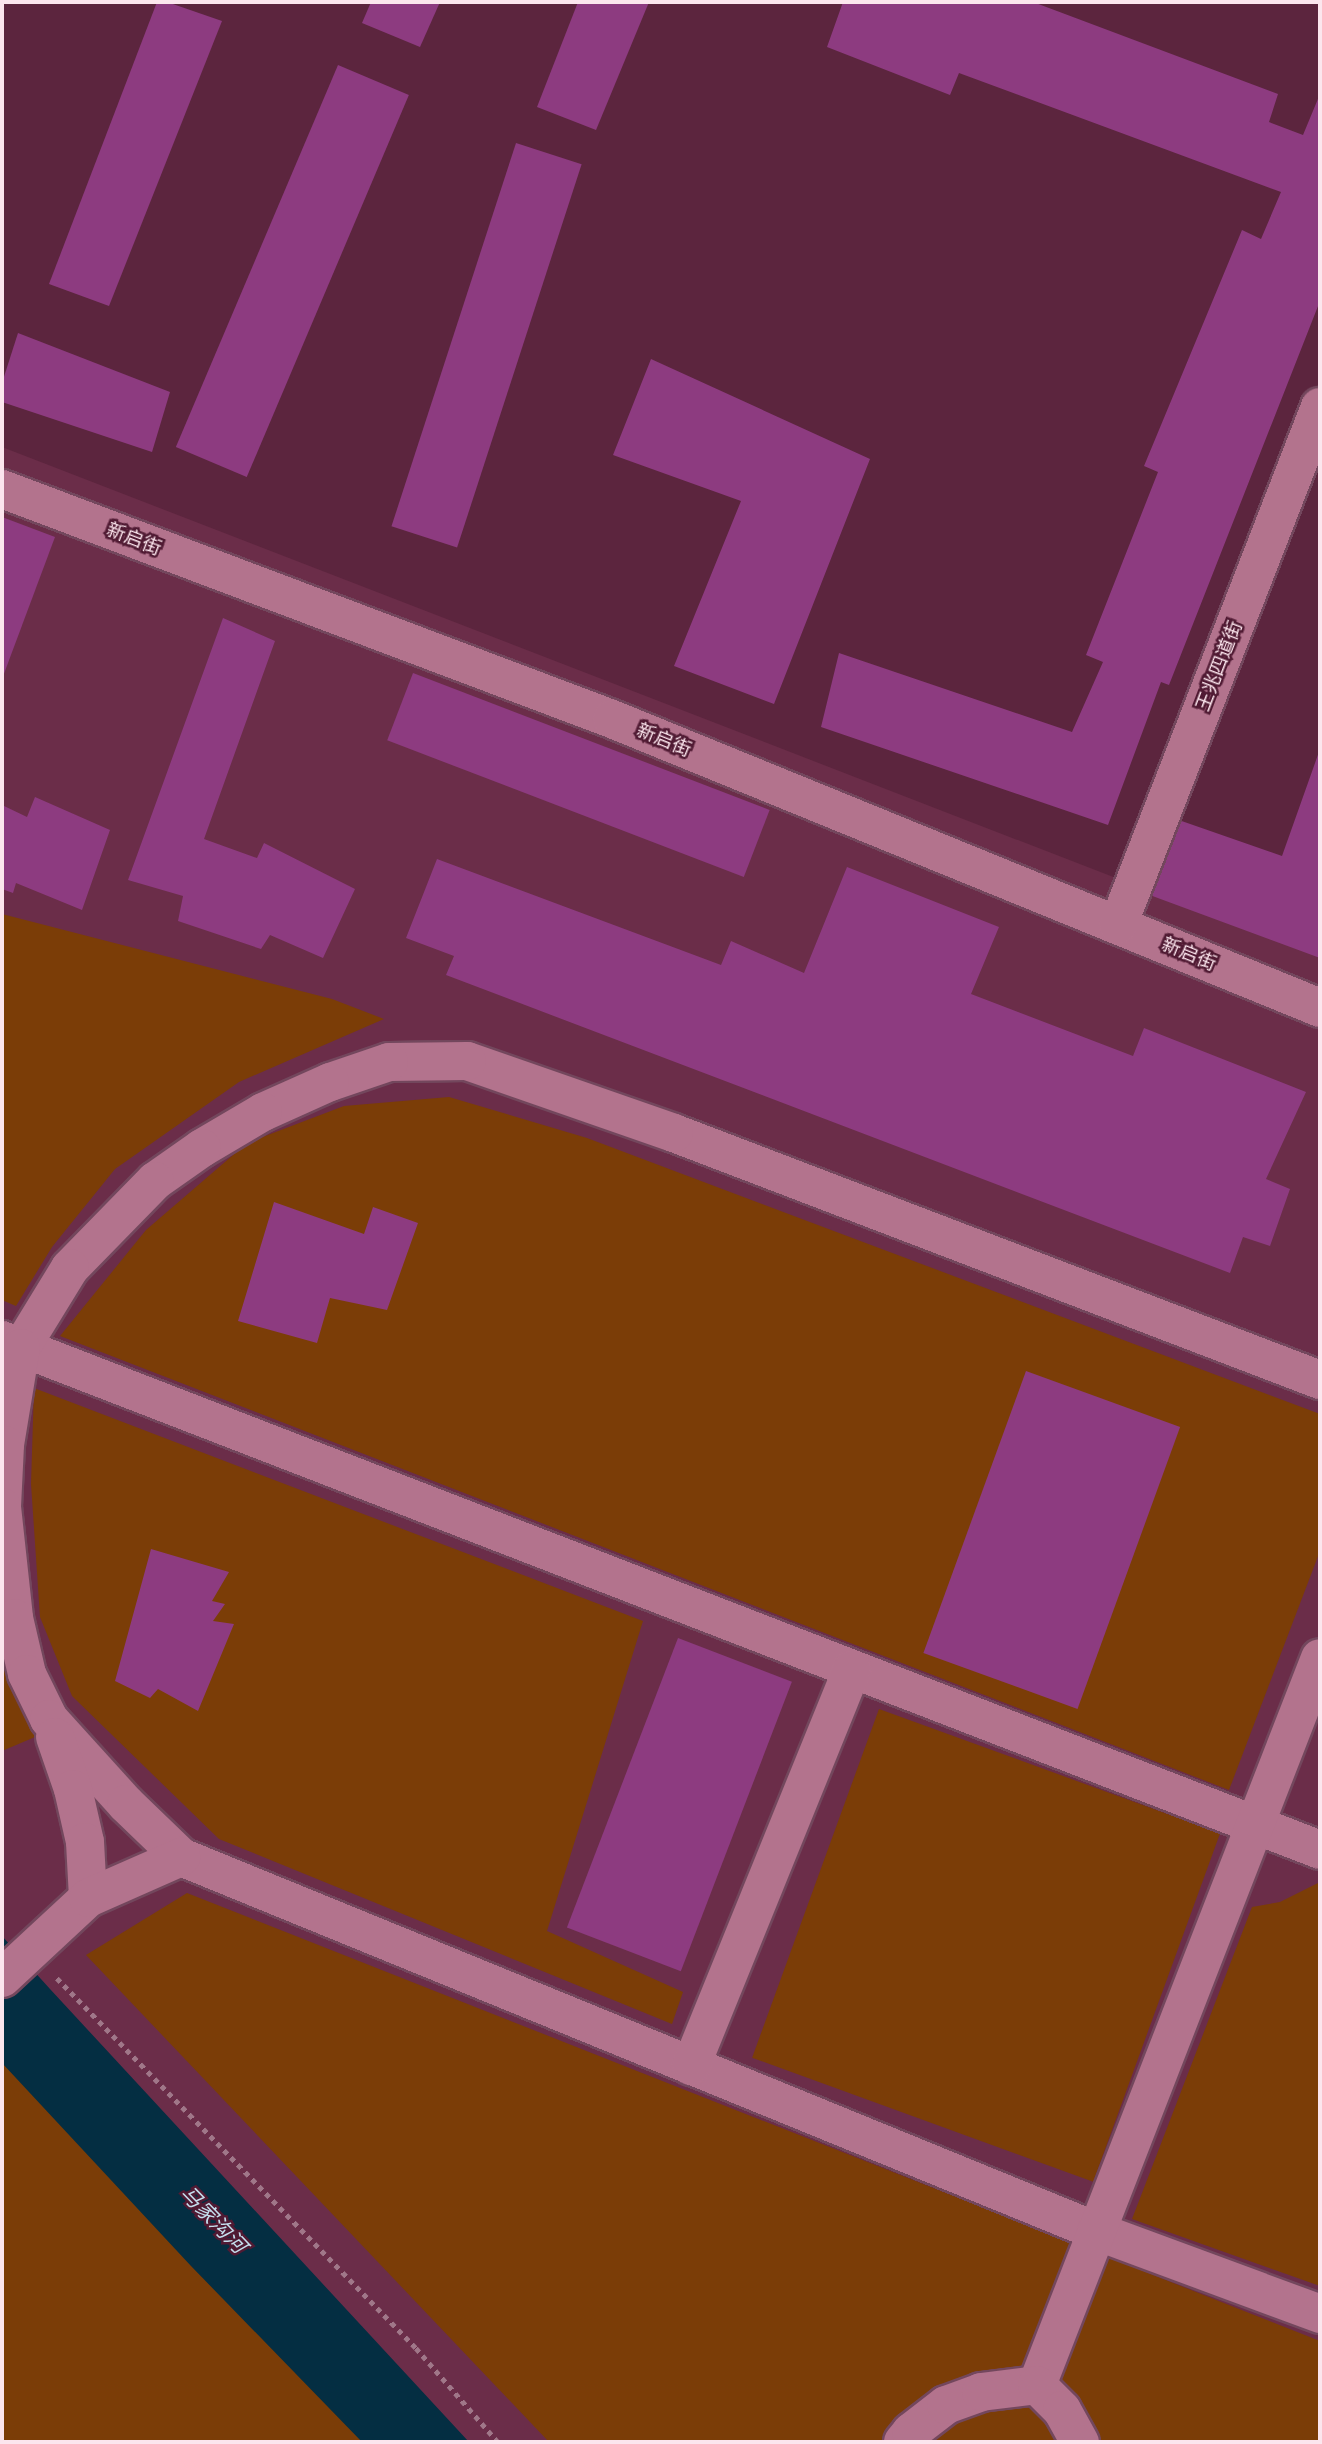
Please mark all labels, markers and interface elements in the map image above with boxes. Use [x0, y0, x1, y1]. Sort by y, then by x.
street label: 新启街 [103, 518, 165, 560]
street label: 王兆四道街 [1191, 618, 1247, 714]
street label: 新启街 [633, 719, 695, 761]
street label: 新启街 [1158, 933, 1220, 975]
water label: 马家沟河 [176, 2180, 252, 2258]

